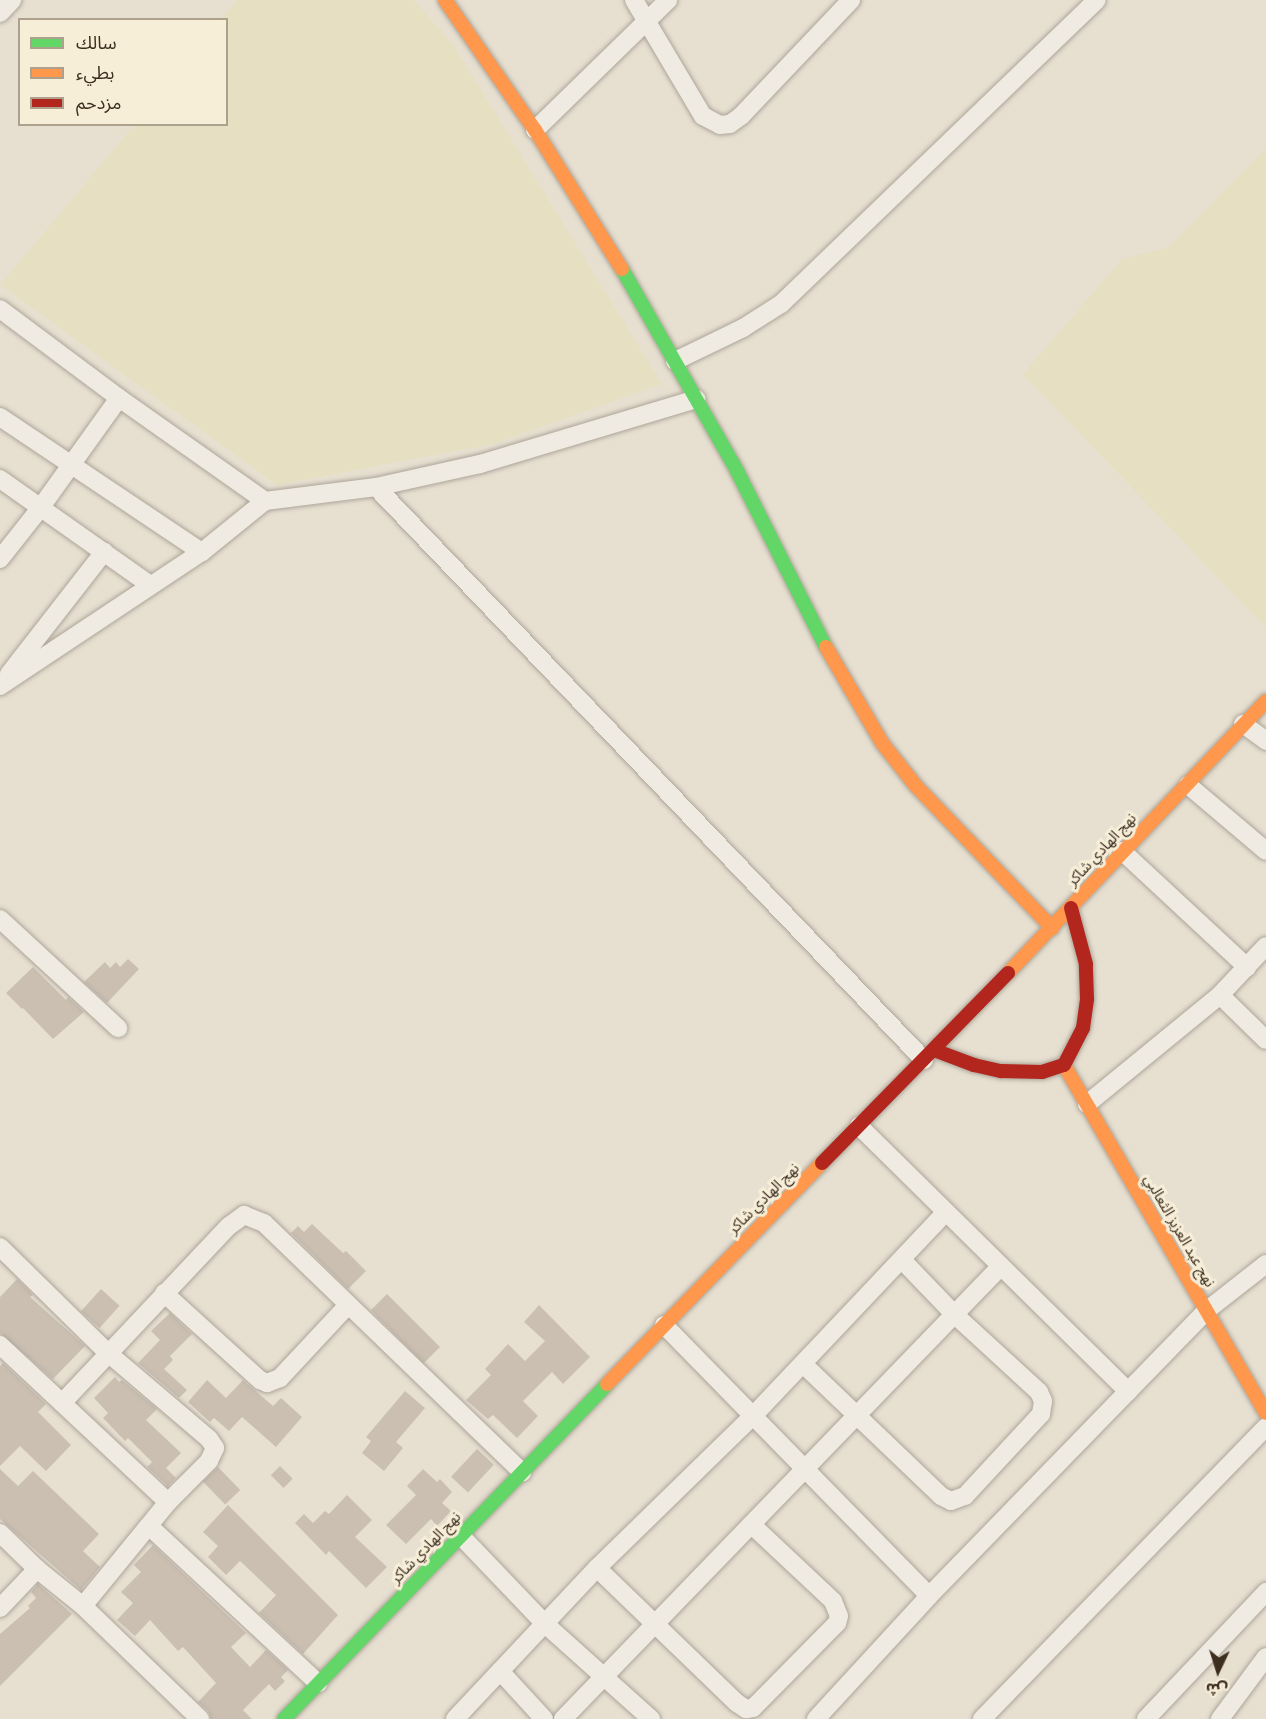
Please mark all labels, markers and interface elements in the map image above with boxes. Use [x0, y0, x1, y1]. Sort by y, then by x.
legend [18, 18, 228, 126]
text: سالك [76, 33, 117, 53]
text: بطيء [76, 63, 114, 83]
text: مزدحم [76, 93, 121, 113]
street label: نهج الهادي شاكر [1064, 810, 1140, 890]
street label: نهج الهادي شاكر [725, 1160, 803, 1238]
street label: نهج عبد العزيز الثعالبي [1139, 1172, 1219, 1290]
street label: نهج الهادي شاكر [387, 1508, 465, 1588]
north arrow [1188, 1641, 1248, 1701]
text: ش [1205, 1680, 1228, 1699]

